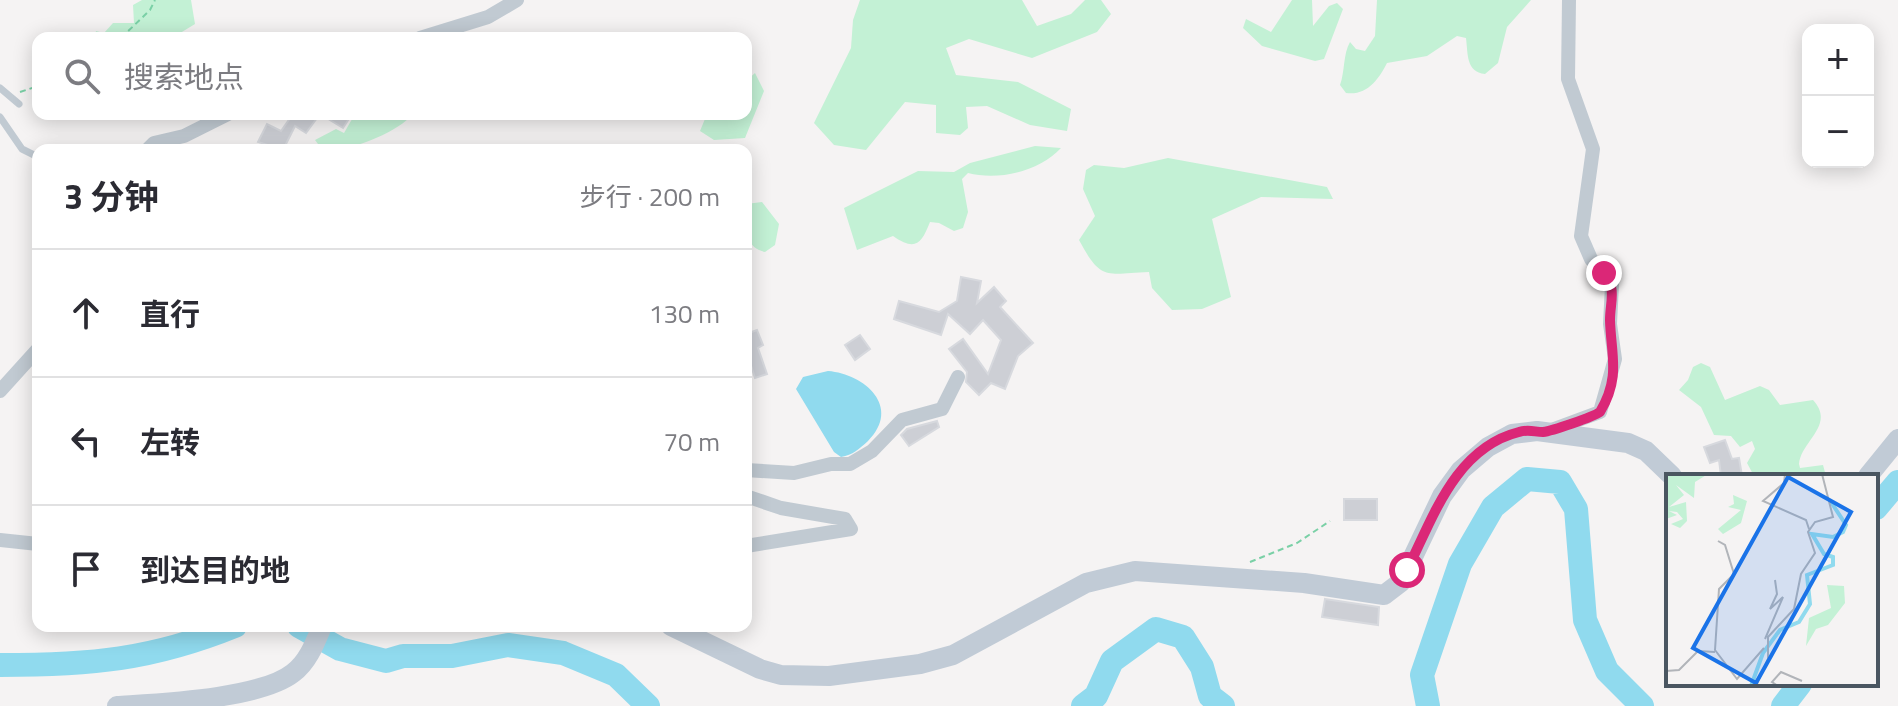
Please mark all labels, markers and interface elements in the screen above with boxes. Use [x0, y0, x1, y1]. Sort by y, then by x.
map controls [1802, 24, 1874, 168]
button: + [1802, 24, 1874, 96]
search box [32, 32, 752, 120]
icon: search [60, 54, 104, 98]
text: 搜索地点 [124, 54, 244, 100]
button: − [1802, 96, 1874, 168]
text: 3 分钟 [64, 170, 159, 222]
text: 步行 · 200 m [580, 177, 720, 216]
route end [1586, 255, 1622, 291]
icon: ahead [64, 291, 108, 335]
text: 直行 [140, 291, 200, 337]
text: 130 m [649, 294, 720, 333]
icon: left [64, 419, 108, 463]
text: 左转 [140, 419, 200, 465]
text: 70 m [663, 422, 720, 461]
inset map [1666, 474, 1878, 686]
icon: arrive [64, 547, 108, 591]
text: 到达目的地 [140, 547, 290, 593]
route start [1389, 552, 1425, 588]

